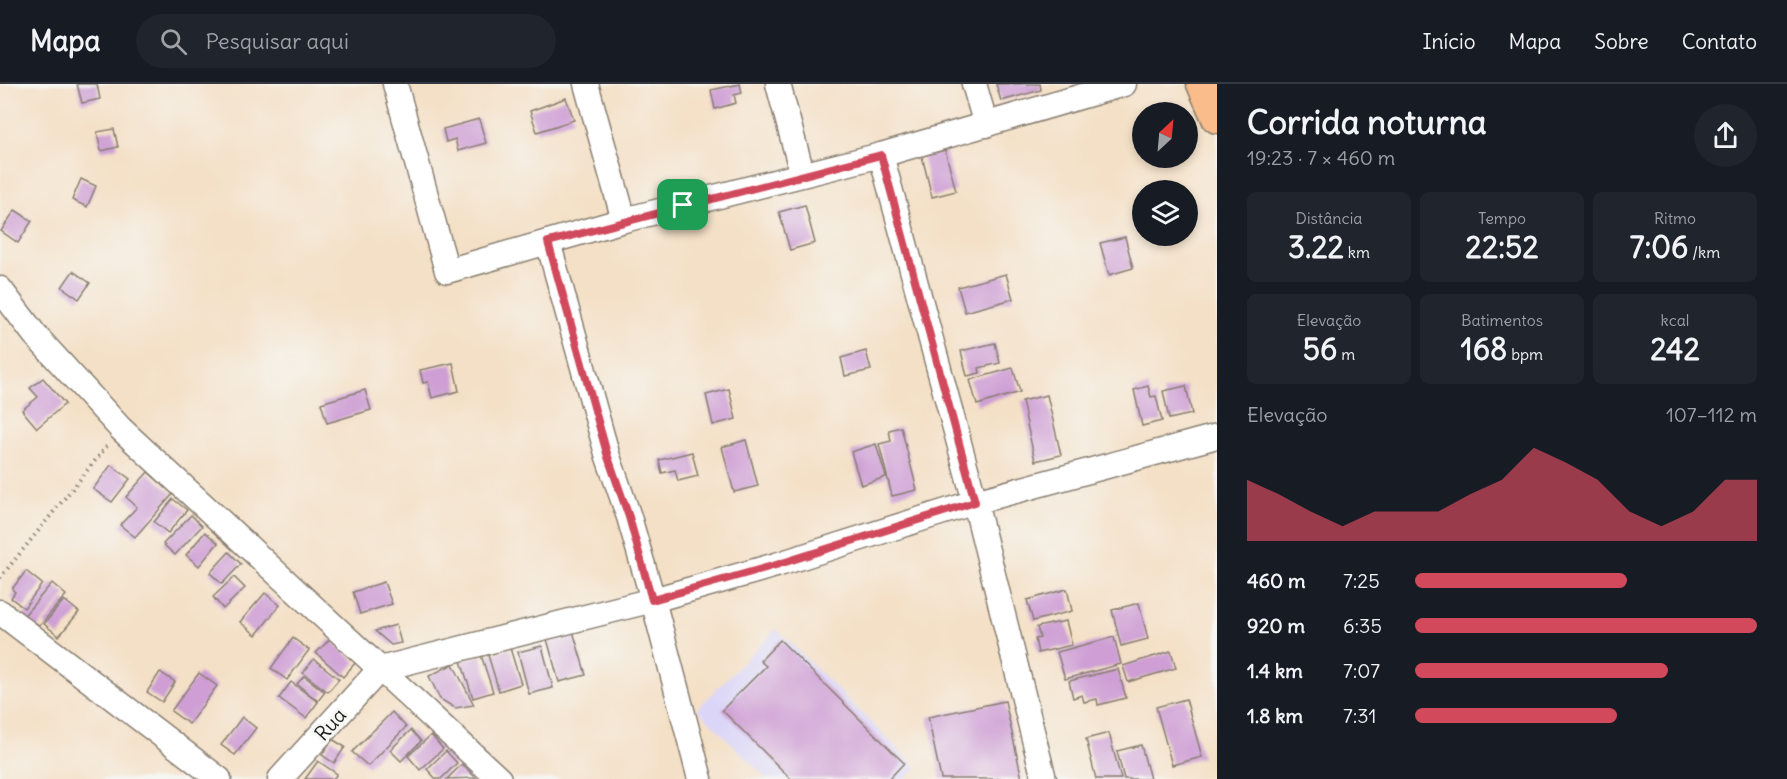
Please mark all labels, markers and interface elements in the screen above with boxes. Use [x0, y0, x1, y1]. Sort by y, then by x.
search box [136, 14, 556, 68]
text: Mapa [30, 23, 100, 59]
icon: search [157, 25, 190, 58]
text: Pesquisar aqui [205, 27, 349, 55]
text: Início [1422, 28, 1476, 55]
text: Mapa [1509, 28, 1561, 55]
text: Sobre [1594, 28, 1649, 55]
text: Contato [1682, 28, 1757, 55]
text: Corrida noturna [1247, 101, 1487, 143]
north arrow [1132, 102, 1198, 168]
map controls [1132, 102, 1198, 246]
button: share [1694, 104, 1757, 167]
text: 19:23 · 7 × 460 m [1247, 145, 1395, 170]
pin [657, 179, 708, 230]
button: layers [1132, 180, 1198, 246]
icon: arrive [666, 188, 699, 221]
text: Distância [1296, 208, 1362, 228]
text: Tempo [1478, 208, 1526, 228]
text: Ritmo [1654, 208, 1696, 228]
text: 3.22 [1288, 228, 1344, 266]
text: 22:52 [1465, 228, 1539, 266]
text: 7:06 [1630, 228, 1688, 266]
text: km [1344, 242, 1370, 262]
text: /km [1688, 242, 1720, 262]
text: Elevação [1297, 310, 1361, 330]
text: Batimentos [1461, 310, 1543, 330]
text: kcal [1661, 310, 1689, 330]
text: 56 [1303, 330, 1337, 368]
text: 168 [1461, 330, 1507, 368]
text: 242 [1650, 330, 1700, 368]
text: m [1337, 344, 1355, 364]
text: bpm [1507, 344, 1543, 364]
text: Elevação [1247, 402, 1328, 427]
text: 107–112 m [1666, 402, 1757, 427]
text: 460 m [1247, 568, 1306, 593]
text: 7:25 [1343, 568, 1380, 593]
text: 920 m [1247, 613, 1305, 638]
text: 6:35 [1343, 613, 1382, 638]
text: 1.4 km [1247, 658, 1303, 683]
text: 7:07 [1343, 658, 1380, 683]
street label: Rua [309, 702, 351, 746]
text: 1.8 km [1247, 703, 1303, 728]
text: 7:31 [1343, 703, 1376, 728]

